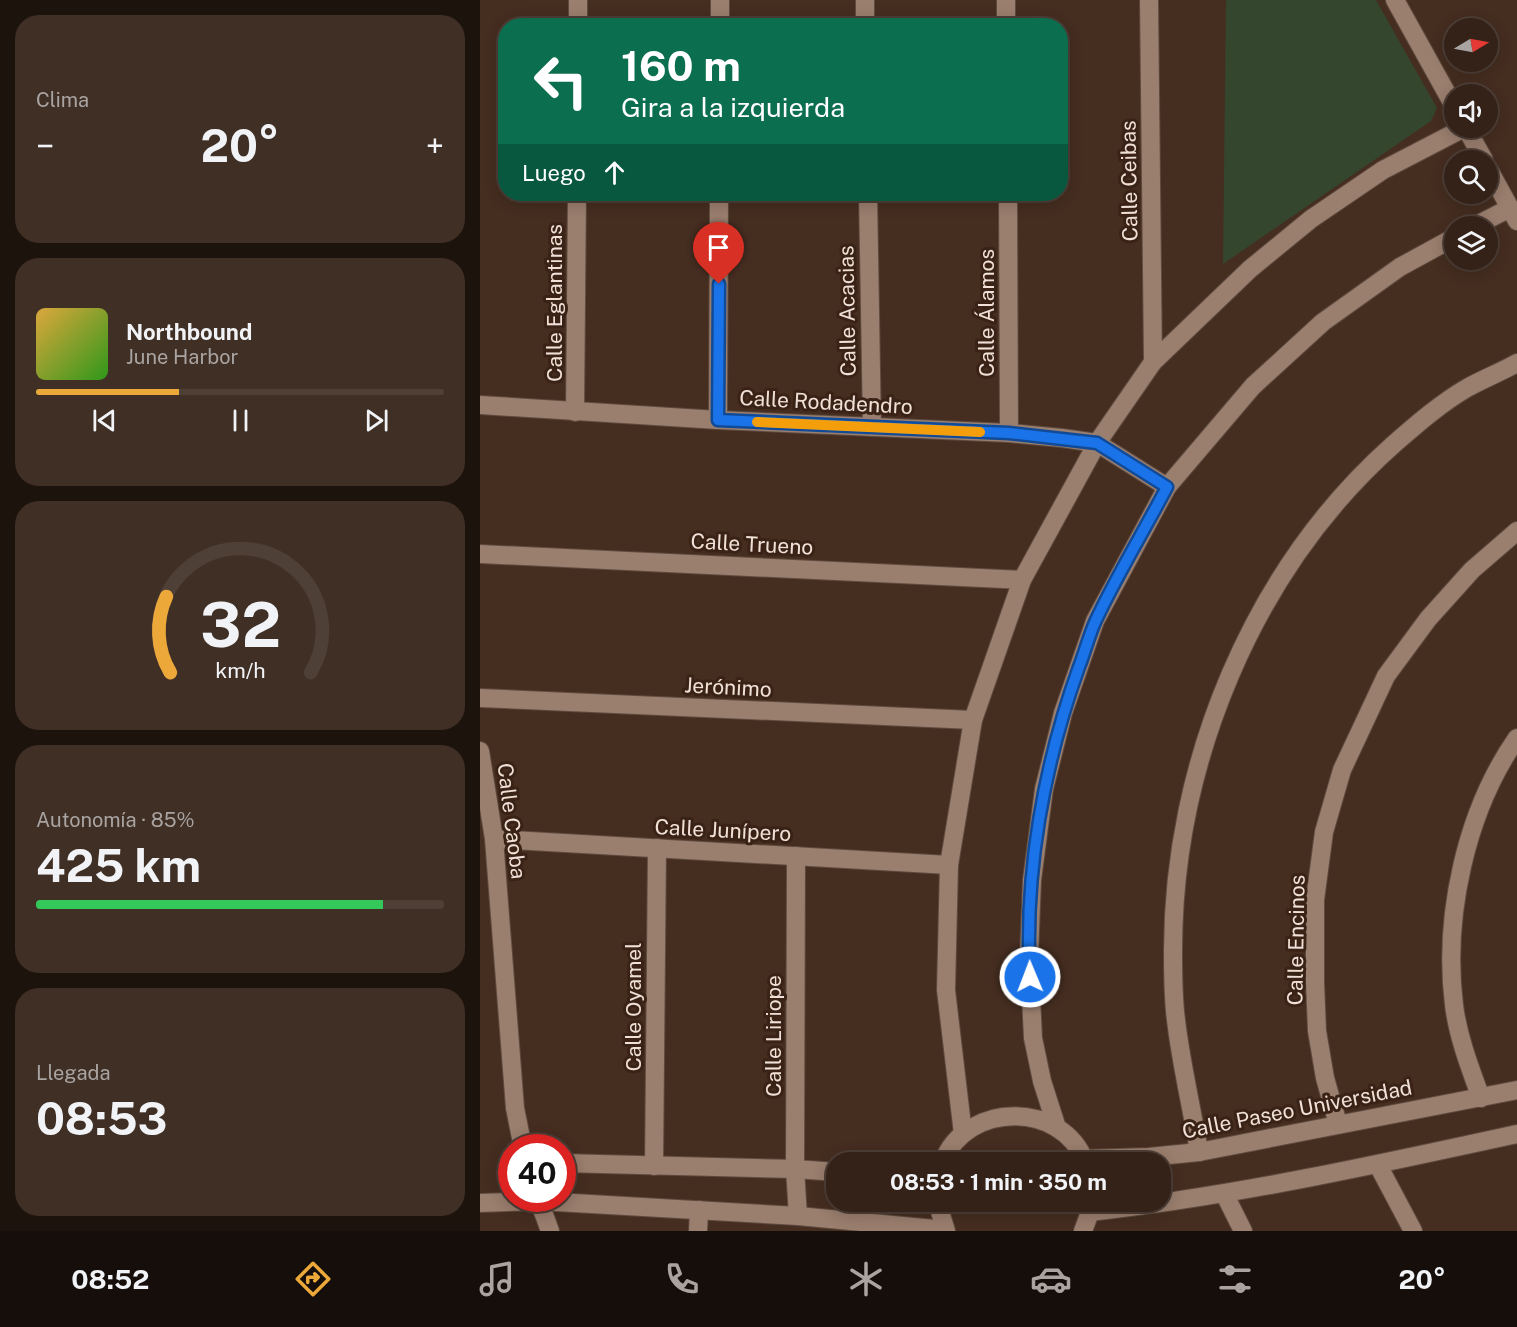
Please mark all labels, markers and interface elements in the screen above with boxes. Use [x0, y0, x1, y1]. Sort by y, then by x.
north arrow [1444, 18, 1498, 72]
map controls [1444, 18, 1498, 270]
text: 160 m [621, 41, 741, 90]
icon: left [522, 42, 600, 120]
button: sound [1444, 84, 1498, 138]
text: Clima [36, 88, 89, 112]
text: Gira a la izquierda [621, 91, 845, 123]
text: 20° [201, 119, 279, 172]
street label: Calle Ceibas [1115, 120, 1143, 242]
text: − [36, 127, 54, 165]
text: + [426, 127, 444, 165]
button: search [1444, 150, 1498, 204]
icon: ahead [598, 156, 631, 189]
text: Luego [522, 160, 586, 186]
button: layers [1444, 216, 1498, 270]
pin [693, 222, 744, 284]
street label: Calle Eglantinas [542, 224, 567, 382]
icon: arrive [702, 231, 735, 264]
street label: Calle Acacias [833, 245, 861, 377]
street label: Calle Álamos [974, 249, 999, 377]
text: Northbound [126, 319, 252, 345]
text: June Harbor [126, 345, 238, 369]
street label: Calle Rodadendro [739, 385, 913, 419]
icon: previous [88, 404, 121, 437]
icon: pause [224, 404, 257, 437]
icon: next [360, 404, 393, 437]
street label: Calle Trueno [690, 528, 814, 560]
text: 32 [199, 588, 281, 661]
text: km/h [215, 658, 265, 683]
street label: Jerónimo [684, 672, 772, 702]
street label: Calle Caoba [492, 762, 532, 880]
text: Autonomía · 85% [36, 808, 195, 832]
street label: Calle Junípero [654, 814, 792, 846]
text: 425 km [36, 839, 201, 892]
street label: Calle Encinos [1282, 874, 1310, 1006]
street label: Calle Oyamel [621, 942, 646, 1072]
position arrow [998, 945, 1062, 1009]
street label: Calle Liriope [761, 975, 786, 1097]
text: Llegada [36, 1061, 111, 1085]
street label: Calle Paseo Universidad [1180, 1074, 1414, 1144]
text: 08:53 [36, 1092, 168, 1145]
speed limit sign: 40 [498, 1134, 576, 1212]
text: 08:53 · 1 min · 350 m [890, 1169, 1107, 1195]
icon: directions [292, 1258, 334, 1300]
icon: music [476, 1258, 518, 1300]
icon: phone [661, 1258, 703, 1300]
icon: climate [845, 1258, 887, 1300]
icon: car [1030, 1258, 1072, 1300]
icon: filters [1214, 1258, 1256, 1300]
text: 08:52 [71, 1263, 149, 1295]
text: 20° [1398, 1263, 1446, 1295]

